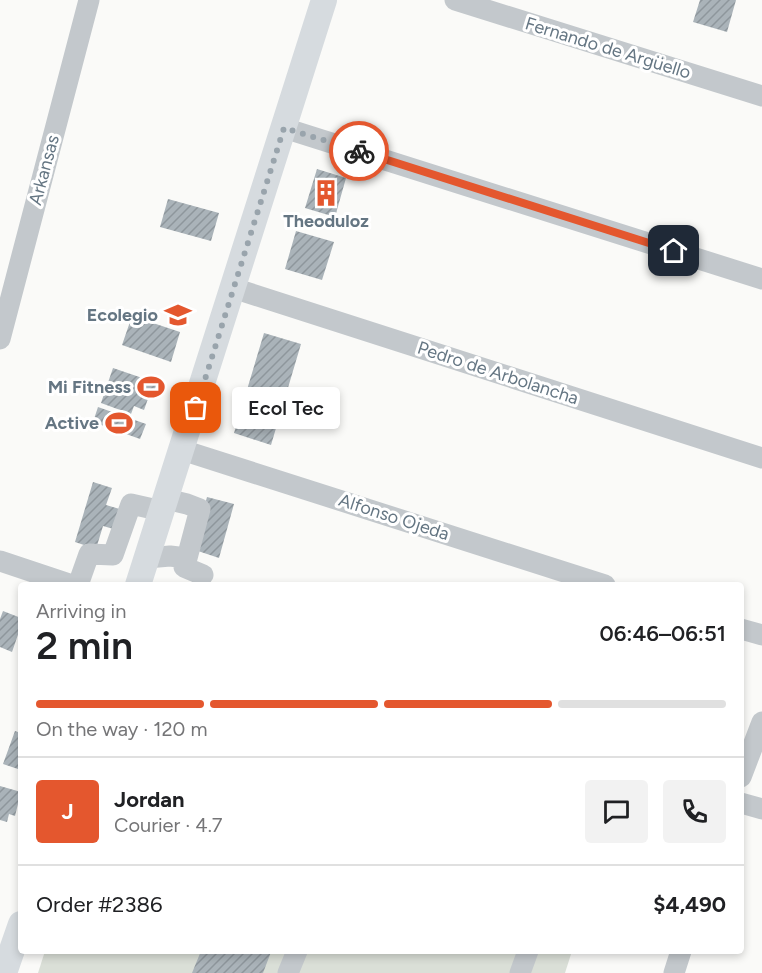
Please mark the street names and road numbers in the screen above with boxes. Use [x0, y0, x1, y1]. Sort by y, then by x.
street label: Fernando de Argüello [522, 12, 694, 84]
street label: Arkansas [24, 132, 64, 208]
street label: Pedro de Arbolancha [415, 337, 581, 409]
street label: Alfonso Ojeda [336, 489, 452, 545]

